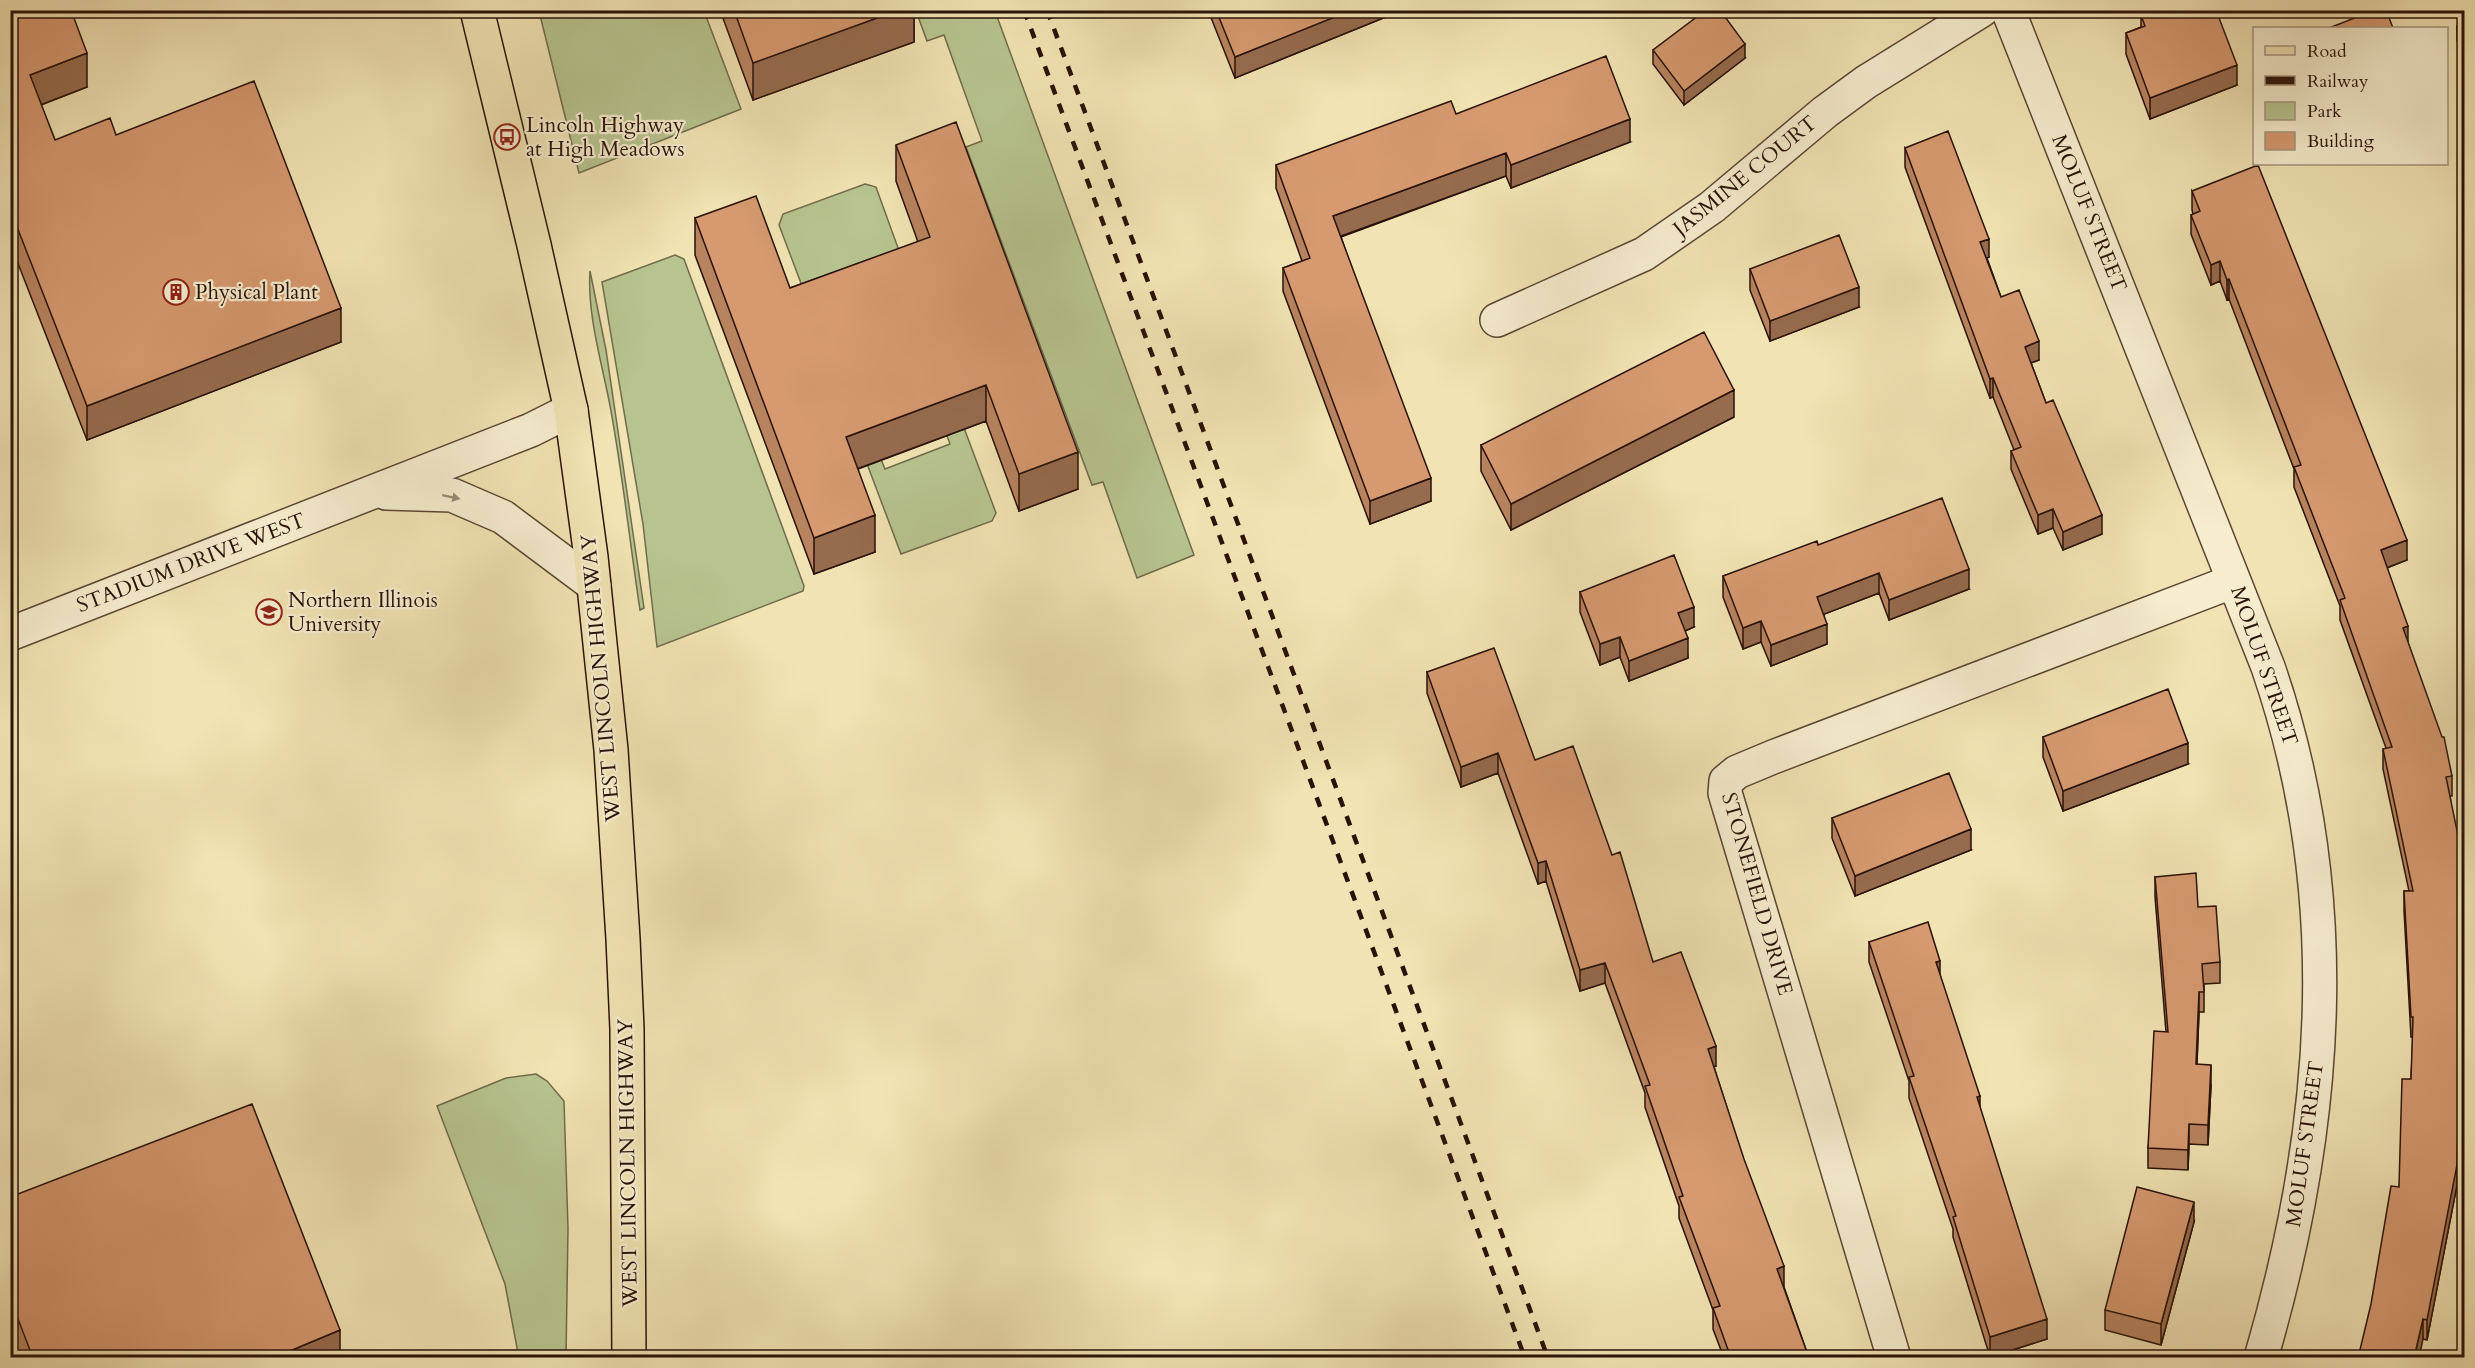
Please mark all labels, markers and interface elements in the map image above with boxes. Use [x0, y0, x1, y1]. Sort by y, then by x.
legend [2253, 27, 2448, 165]
text: Road [2307, 39, 2347, 64]
text: Railway [2307, 69, 2369, 94]
text: Park [2307, 99, 2342, 124]
street label: JASMINE COURT [1665, 109, 1823, 245]
place label: Lincoln Highway at High Meadows [526, 111, 685, 164]
bus stop icon: Lincoln Highway at High Meadows [492, 122, 522, 152]
text: Building [2307, 129, 2375, 154]
street label: MOLUF STREET [2044, 130, 2134, 296]
building icon: Physical Plant [161, 277, 191, 307]
place label: Physical Plant [195, 278, 318, 307]
one-way arrow [442, 493, 461, 502]
street label: STADIUM DRIVE WEST [73, 506, 309, 620]
street label: WEST LINCOLN HIGHWAY [574, 533, 628, 824]
street label: MOLUF STREET [2223, 582, 2305, 750]
place label: Northern Illinois University [288, 586, 438, 639]
school or university icon: Northern Illinois University [254, 597, 284, 627]
street label: STONEFIELD DRIVE [1714, 789, 1800, 999]
street label: WEST LINCOLN HIGHWAY [611, 1018, 645, 1309]
street label: MOLUF STREET [2279, 1059, 2331, 1229]

